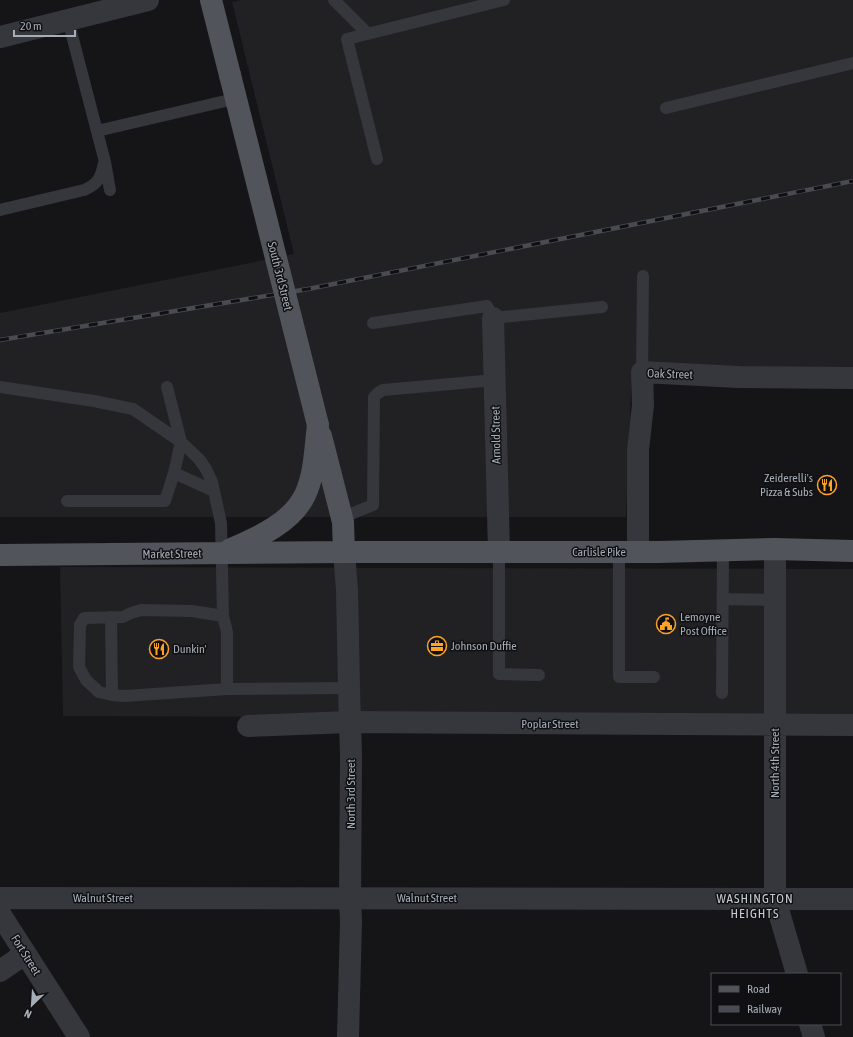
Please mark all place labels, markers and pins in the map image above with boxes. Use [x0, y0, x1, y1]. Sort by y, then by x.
place label: Zeiderelli's Pizza & Subs [760, 471, 813, 499]
restaurant icon: Zeiderelli's Pizza & Subs [816, 474, 838, 496]
place label: Lemoyne Post Office [680, 610, 727, 638]
public building icon: Lemoyne Post Office [655, 613, 677, 635]
office icon: Johnson Duffie [426, 635, 448, 657]
restaurant icon: Dunkin' [148, 638, 170, 660]
place label: Johnson Duffie [451, 639, 517, 653]
place label: Dunkin' [173, 642, 207, 656]

